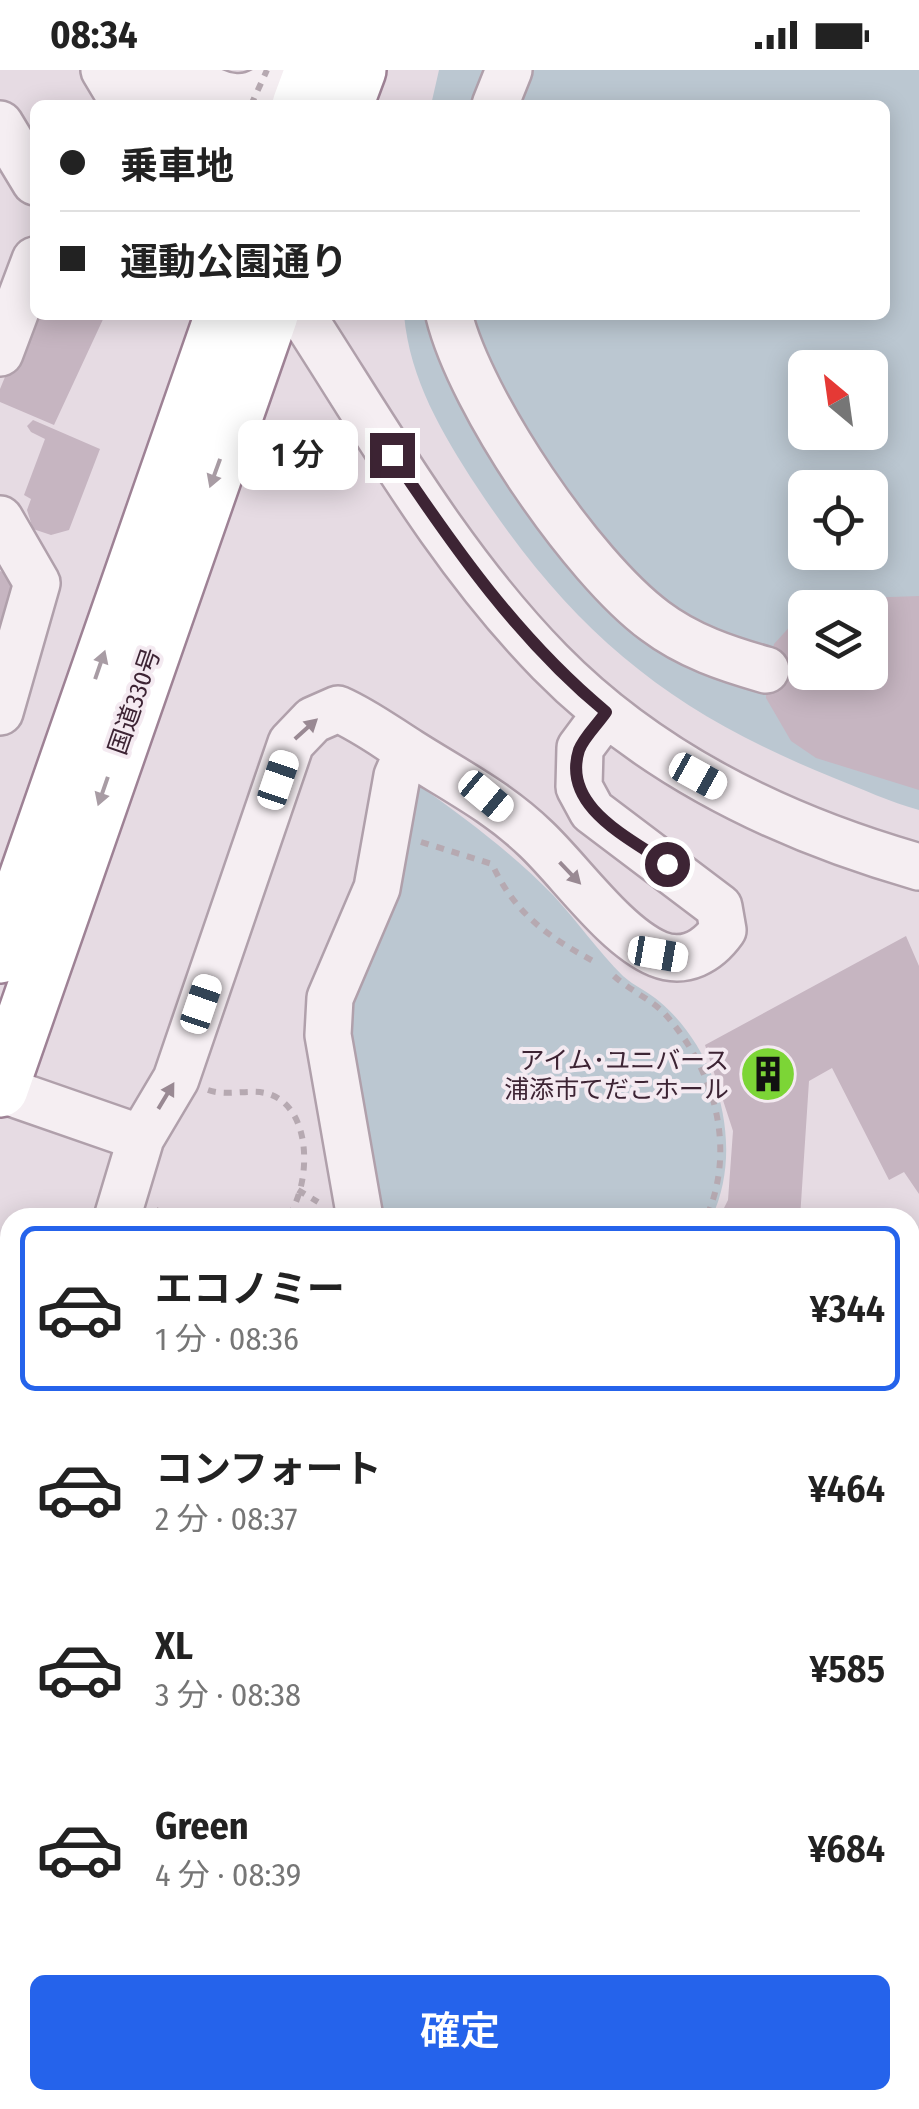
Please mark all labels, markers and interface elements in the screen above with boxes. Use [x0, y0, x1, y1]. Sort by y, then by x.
text: 08:34 [50, 12, 138, 58]
text: 乗車地 [120, 143, 234, 189]
text: 運動公園通り [120, 239, 348, 285]
north arrow [788, 350, 888, 450]
map controls [788, 350, 888, 690]
callout: 1 分 [237, 420, 357, 490]
route end [370, 433, 415, 478]
text: 1 分 [272, 436, 324, 474]
one-way arrow [206, 458, 221, 488]
button: locate [788, 470, 888, 570]
button: layers [788, 590, 888, 690]
street label: 国道330号 [103, 644, 167, 758]
one-way arrow [94, 649, 109, 679]
one-way arrow [293, 719, 318, 741]
car [254, 747, 302, 813]
car [664, 748, 732, 804]
car [453, 765, 519, 827]
one-way arrow [95, 777, 110, 807]
route start [645, 842, 690, 887]
one-way arrow [557, 861, 581, 885]
car [626, 934, 690, 974]
car [177, 971, 225, 1037]
building icon: アイム･ユニバース 浦添市てだこホール [738, 1044, 798, 1104]
place label: アイム･ユニバース 浦添市てだこホール [504, 1046, 729, 1105]
one-way arrow [157, 1081, 174, 1110]
icon: car [35, 1264, 125, 1354]
text: エコノミー [155, 1266, 345, 1312]
text: ¥344 [810, 1286, 885, 1332]
text: 1 分 · 08:36 [155, 1320, 299, 1358]
icon: car [35, 1444, 125, 1534]
text: コンフォート [155, 1446, 382, 1492]
text: ¥464 [808, 1466, 885, 1512]
text: 2 分 · 08:37 [155, 1500, 297, 1538]
text: XL [155, 1623, 193, 1669]
icon: car [35, 1624, 125, 1714]
text: ¥585 [809, 1646, 885, 1692]
text: 3 分 · 08:38 [155, 1676, 301, 1714]
text: Green [155, 1803, 249, 1849]
icon: car [35, 1804, 125, 1894]
text: ¥684 [808, 1826, 885, 1872]
text: 4 分 · 08:39 [155, 1856, 301, 1894]
button: 確定 [30, 1975, 890, 2090]

